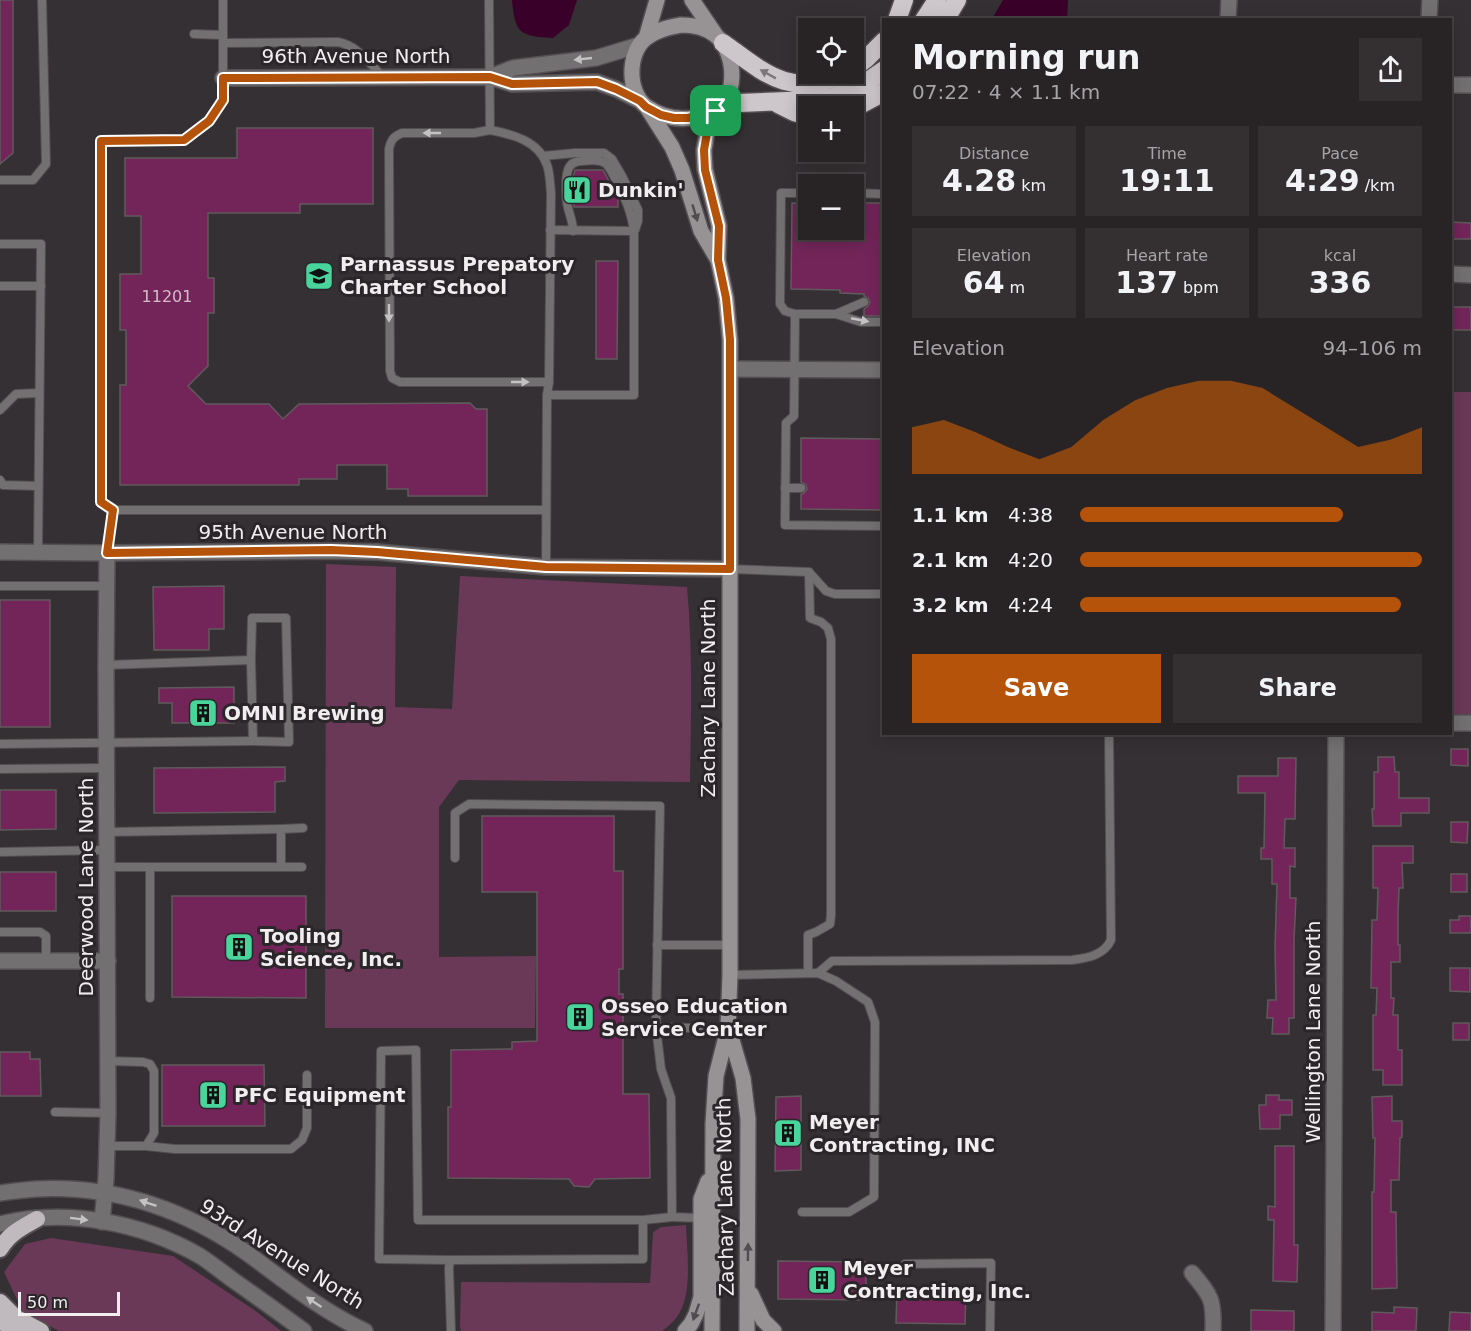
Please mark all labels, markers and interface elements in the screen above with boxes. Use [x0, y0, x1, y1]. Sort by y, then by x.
map controls [798, 18, 864, 240]
button: locate [798, 18, 864, 84]
text: Morning run [912, 38, 1140, 77]
button: share [1359, 38, 1422, 101]
street label: 96th Avenue North [262, 44, 450, 68]
one-way arrow [573, 55, 592, 64]
one-way arrow [759, 69, 776, 79]
text: 07:22 · 4 × 1.1 km [912, 80, 1100, 104]
pin [690, 85, 741, 136]
icon: arrive [699, 94, 732, 127]
button: + [798, 96, 864, 162]
one-way arrow [422, 128, 441, 138]
text: Distance [959, 144, 1029, 163]
text: Time [1147, 144, 1187, 163]
text: Pace [1321, 144, 1359, 163]
text: 4.28 [942, 163, 1016, 198]
text: 19:11 [1119, 163, 1215, 198]
text: 4:29 [1285, 163, 1360, 198]
restaurant icon: Dunkin' [561, 174, 593, 206]
button: − [798, 174, 864, 240]
text: km [1016, 176, 1046, 195]
text: /km [1360, 176, 1395, 195]
place label: Dunkin' [598, 178, 684, 202]
one-way arrow [691, 204, 700, 222]
text: Elevation [957, 246, 1031, 265]
text: Heart rate [1126, 246, 1208, 265]
text: kcal [1324, 246, 1356, 265]
place label: Parnassus Prepatory Charter School [340, 252, 574, 299]
school or university icon: Parnassus Prepatory Charter School [303, 260, 335, 292]
text: 64 [963, 265, 1005, 300]
text: 137 [1115, 265, 1178, 300]
text: 336 [1309, 265, 1371, 300]
text: m [1005, 278, 1025, 297]
text: bpm [1178, 278, 1219, 297]
house number: 11201 [142, 287, 192, 306]
one-way arrow [384, 303, 394, 322]
one-way arrow [850, 316, 869, 325]
text: Elevation [912, 336, 1005, 360]
text: 94–106 m [1323, 336, 1422, 360]
one-way arrow [511, 377, 530, 387]
text: 1.1 km [912, 503, 989, 527]
text: 4:38 [1008, 503, 1053, 527]
street label: 95th Avenue North [199, 520, 387, 544]
text: 2.1 km [912, 548, 989, 572]
text: 4:20 [1008, 548, 1053, 572]
text: 3.2 km [912, 593, 989, 617]
text: 4:24 [1008, 593, 1053, 617]
street label: Zachary Lane North [696, 599, 720, 797]
button: Save [912, 654, 1161, 723]
button: Share [1173, 654, 1422, 723]
building icon: OMNI Brewing [187, 697, 219, 729]
place label: OMNI Brewing [224, 701, 385, 725]
street label: Deerwood Lane North [74, 778, 98, 996]
street label: Wellington Lane North [1301, 921, 1325, 1143]
place label: Tooling Science, Inc. [260, 924, 402, 971]
building icon: Tooling Science, Inc. [223, 931, 255, 963]
place label: Osseo Education Service Center [601, 994, 788, 1041]
building icon: Osseo Education Service Center [564, 1001, 596, 1033]
building icon: PFC Equipment [197, 1079, 229, 1111]
place label: PFC Equipment [234, 1083, 406, 1107]
street label: Zachary Lane North [711, 1097, 739, 1297]
place label: Meyer Contracting, INC [809, 1110, 995, 1157]
building icon: Meyer Contracting, INC [772, 1117, 804, 1149]
street label: 93rd Avenue North [196, 1194, 368, 1314]
one-way arrow [139, 1197, 157, 1207]
one-way arrow [70, 1214, 89, 1223]
one-way arrow [743, 1242, 753, 1261]
place label: Meyer Contracting, Inc. [843, 1256, 1031, 1303]
building icon: Meyer Contracting, Inc. [806, 1264, 838, 1296]
scale bar [18, 1289, 120, 1316]
text: 50 m [27, 1293, 68, 1312]
one-way arrow [307, 1296, 323, 1308]
one-way arrow [690, 1303, 700, 1321]

